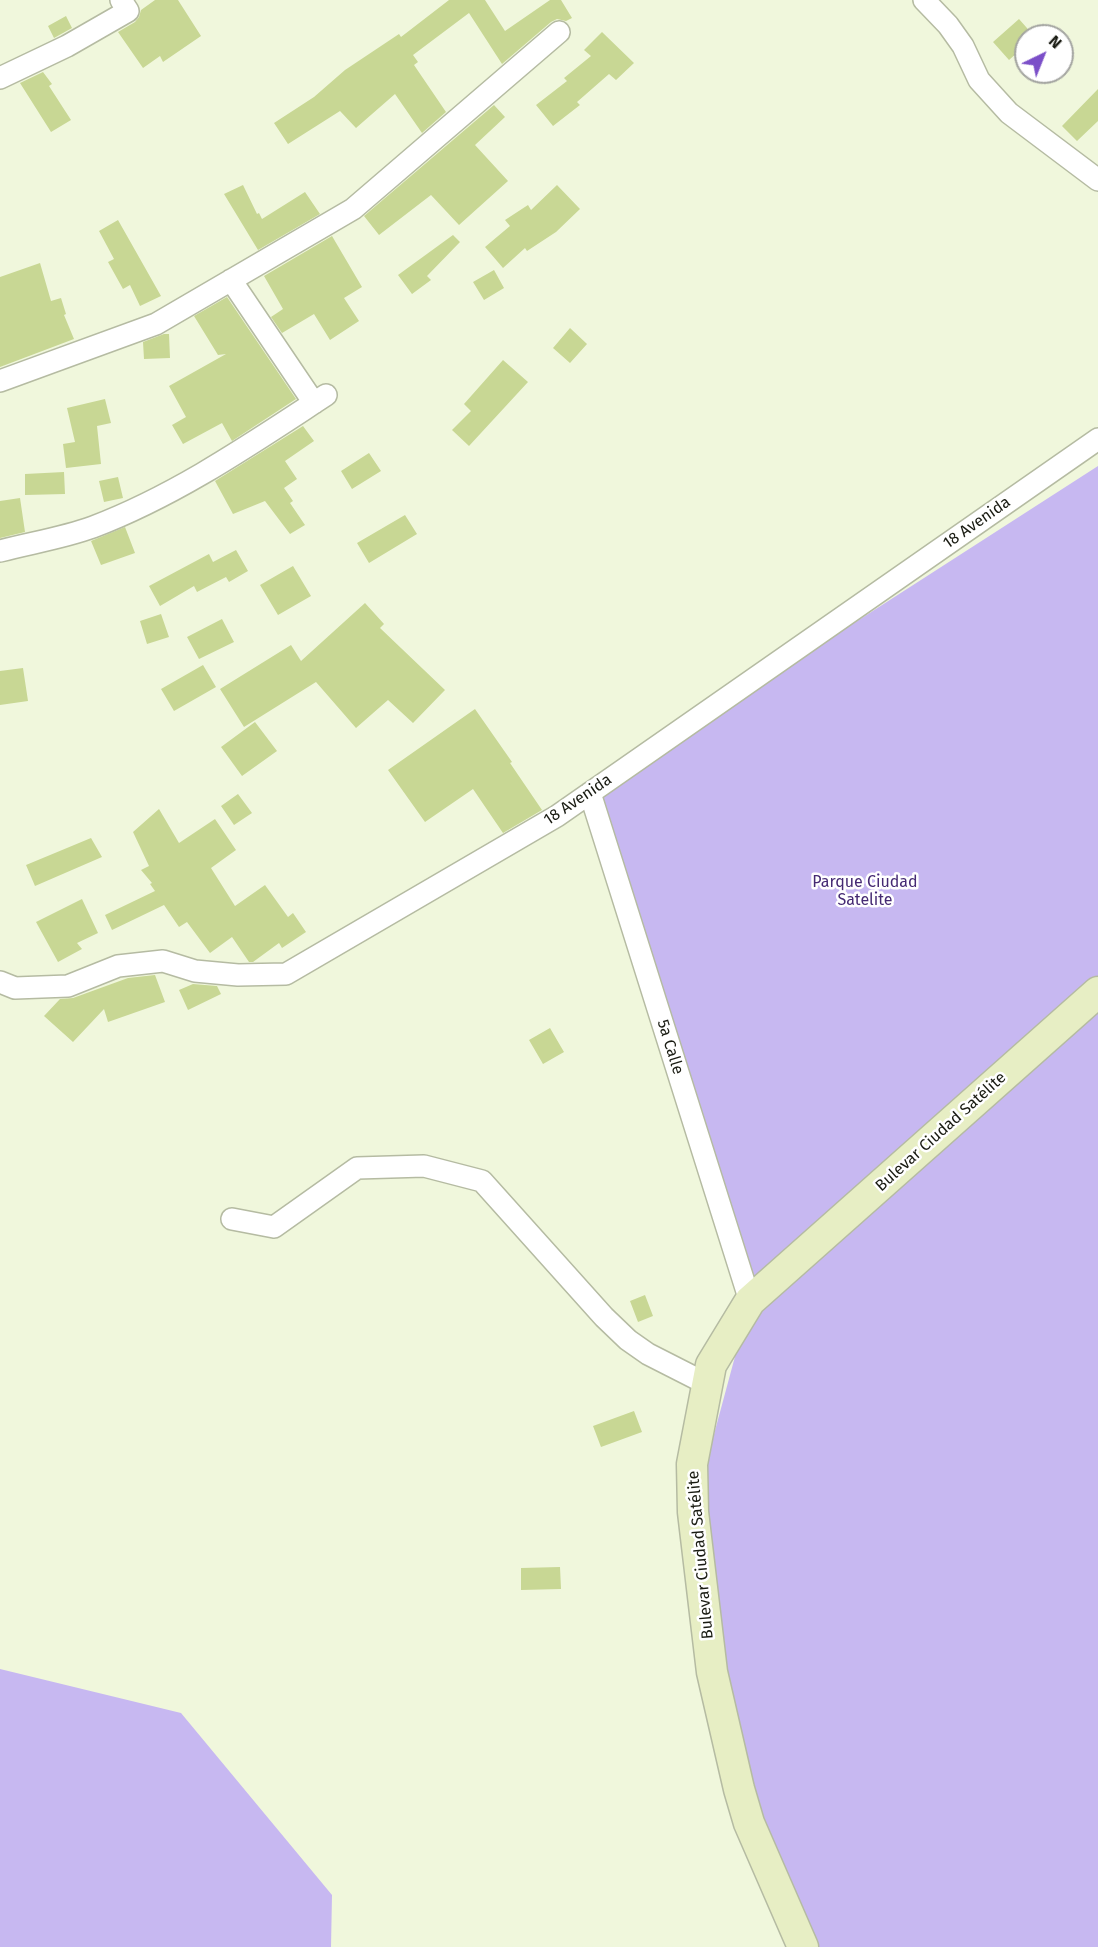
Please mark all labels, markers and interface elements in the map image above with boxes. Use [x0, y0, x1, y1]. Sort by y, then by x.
north arrow [1014, 24, 1074, 84]
text: N [1045, 31, 1066, 52]
street label: 18 Avenida [940, 493, 1014, 553]
street label: 18 Avenida [540, 770, 616, 830]
park label: Parque Ciudad Satelite [812, 873, 918, 911]
street label: 5a Calle [653, 1017, 687, 1077]
street label: Bulevar Ciudad Satélite [872, 1068, 1010, 1196]
street label: Bulevar Ciudad Satélite [684, 1470, 718, 1640]

